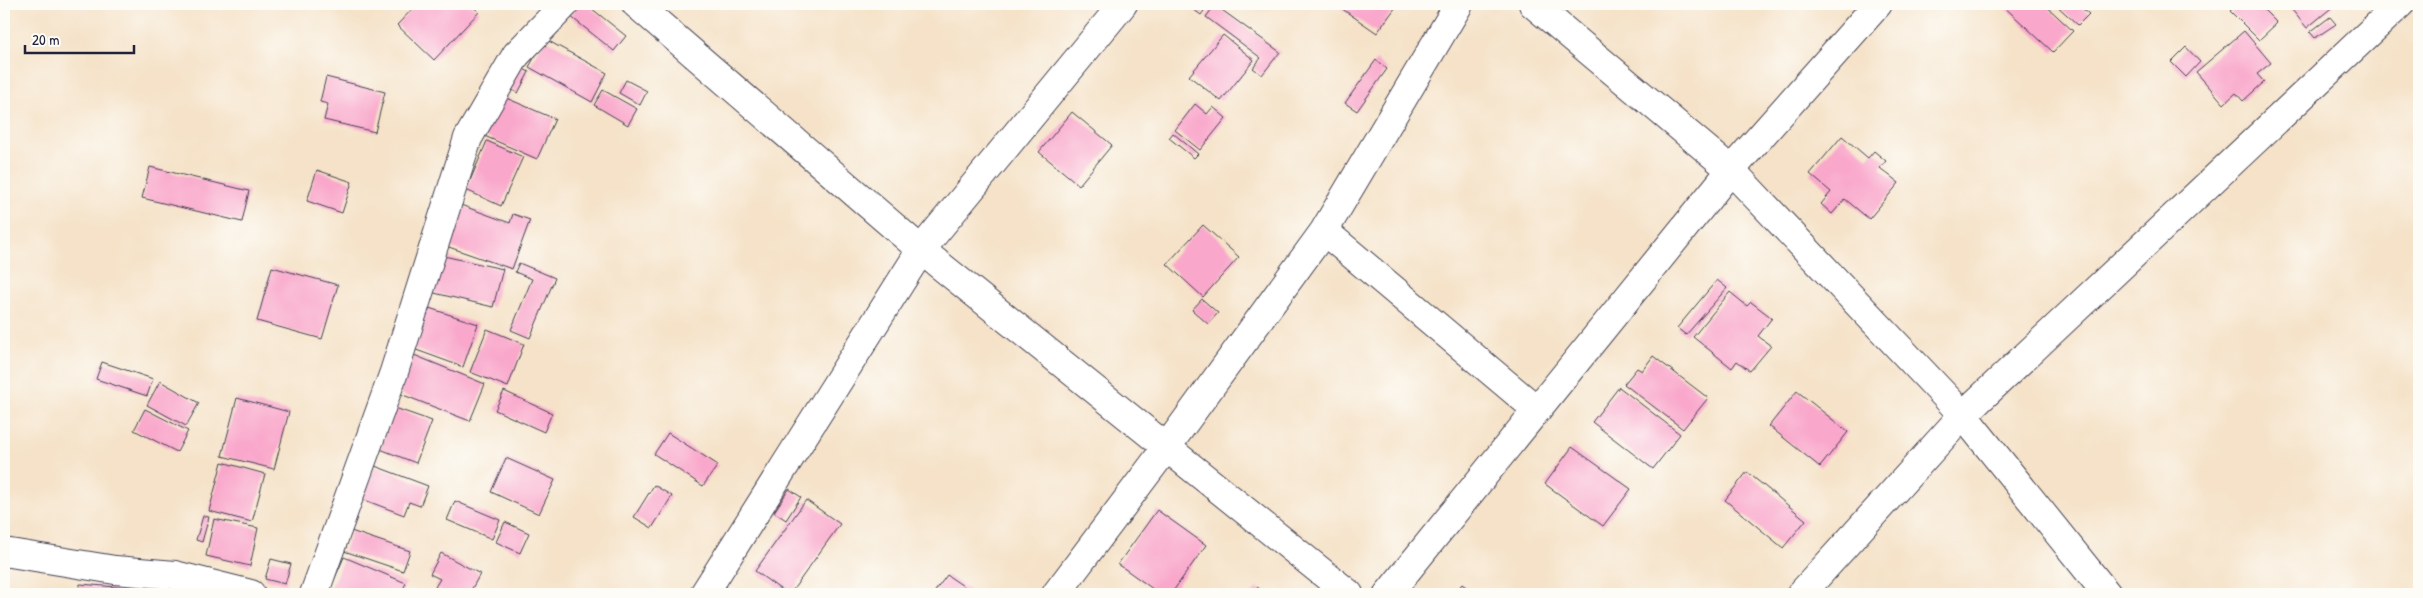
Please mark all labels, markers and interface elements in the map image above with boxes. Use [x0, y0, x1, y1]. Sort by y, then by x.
scale bar [25, 22, 134, 54]
text: 20 m [32, 29, 59, 50]

